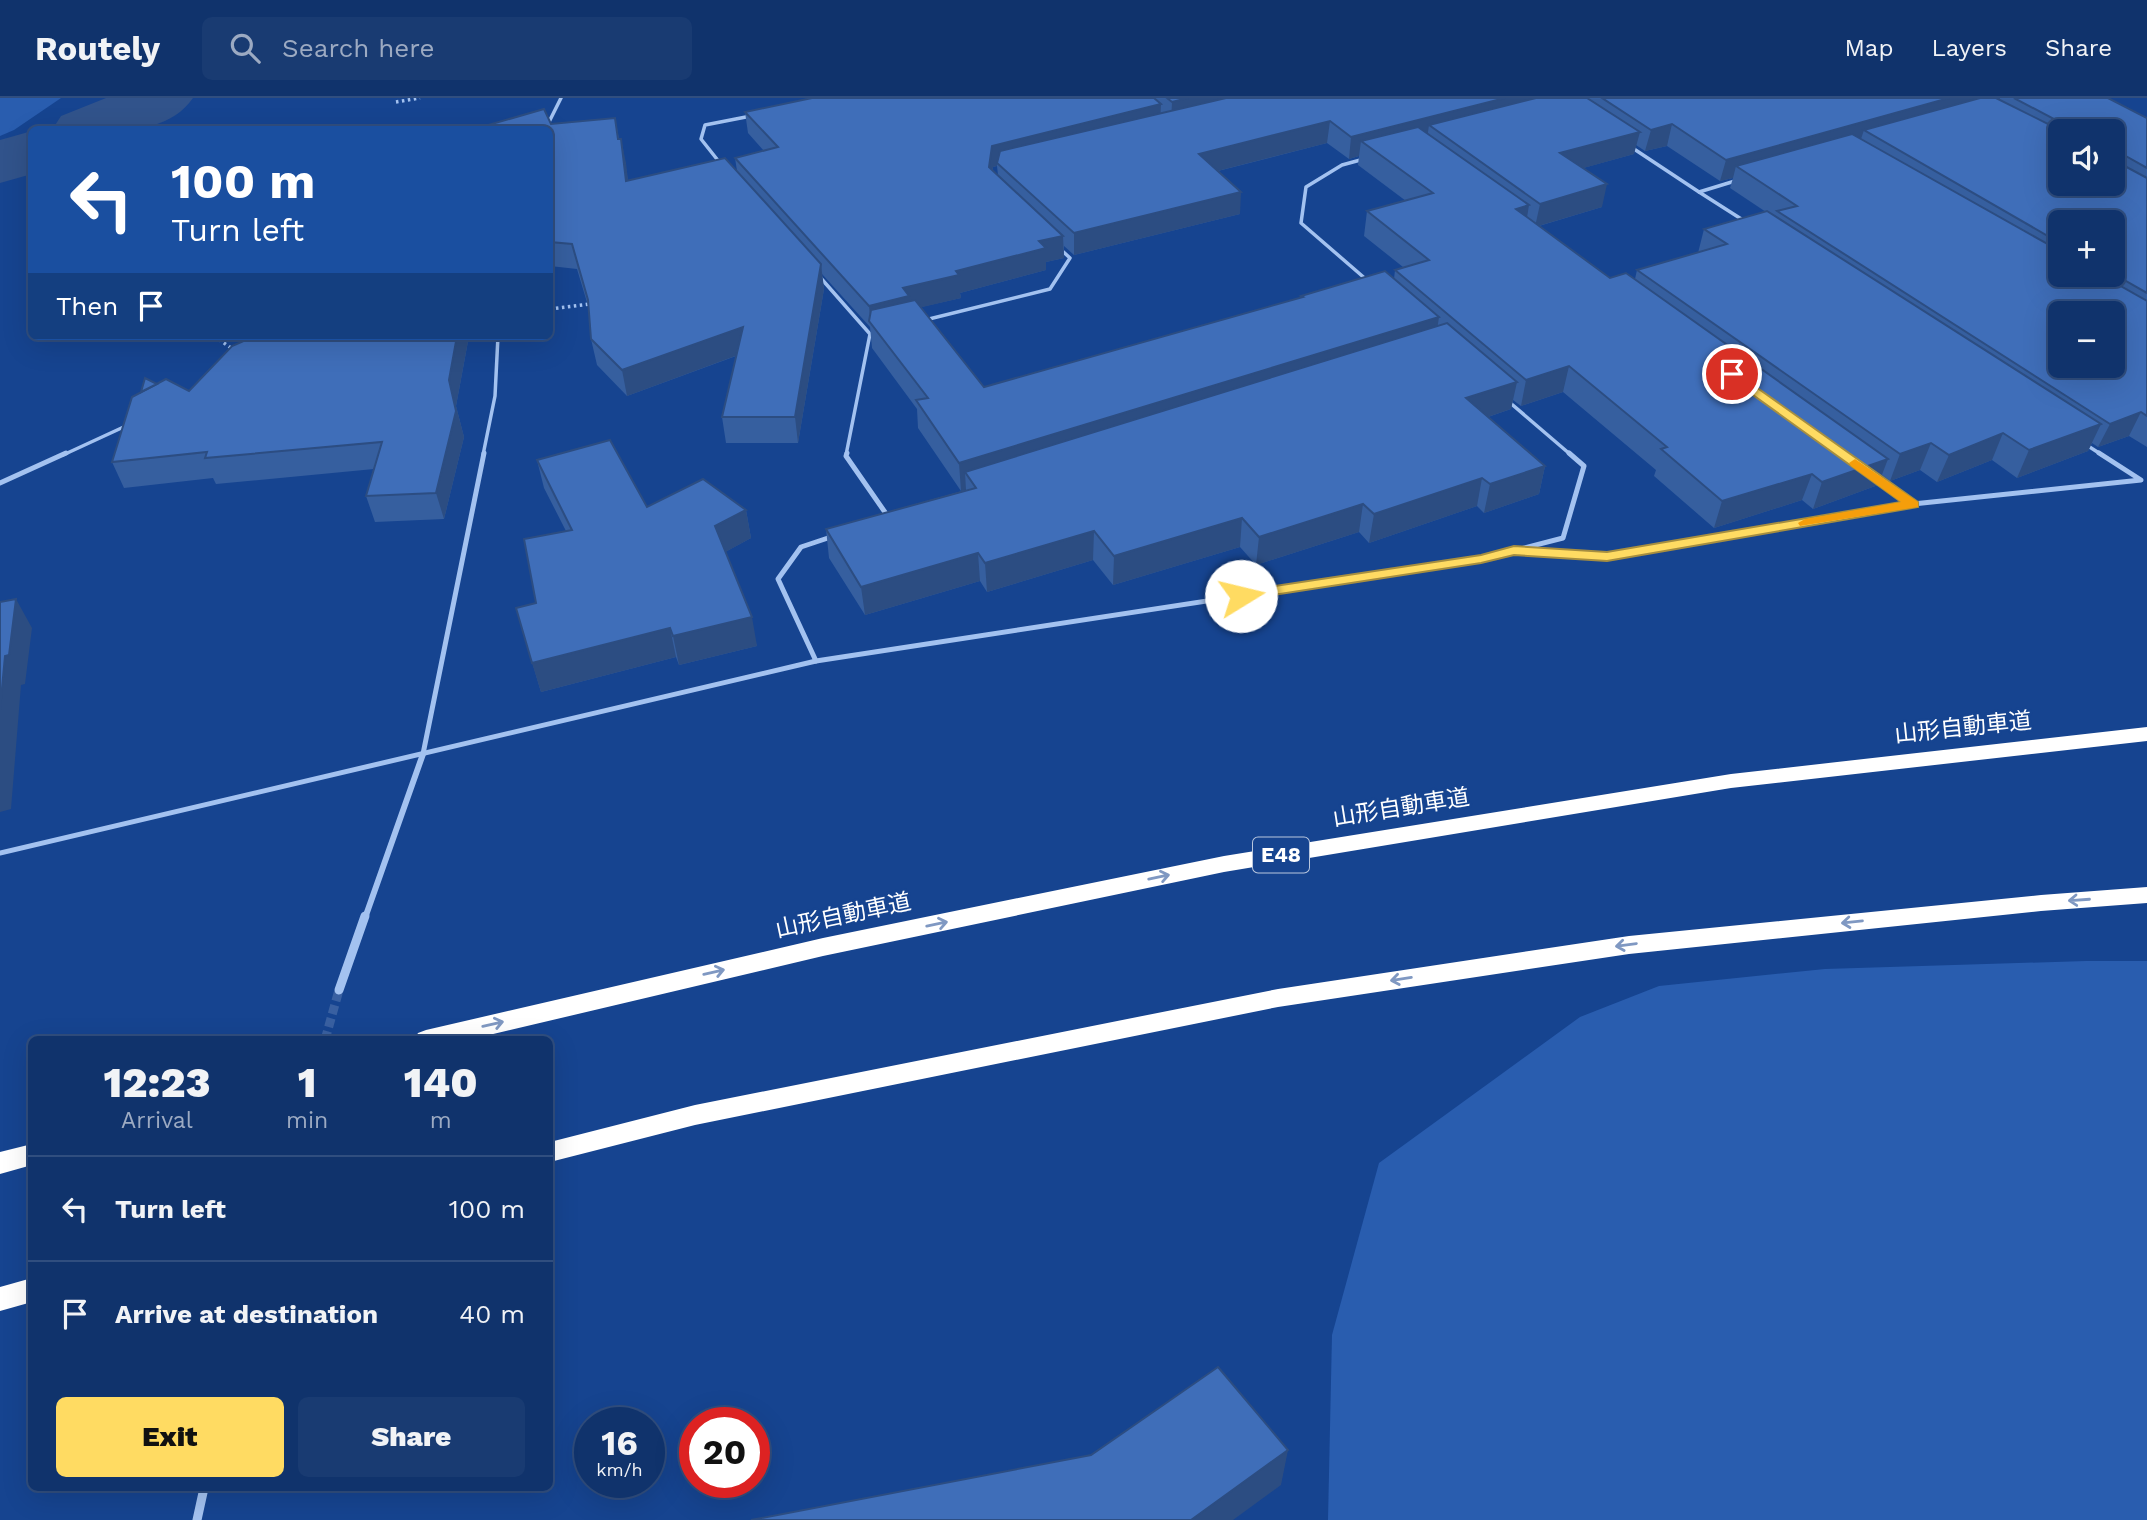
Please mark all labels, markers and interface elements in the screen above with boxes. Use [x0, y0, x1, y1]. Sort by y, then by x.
search box [202, 17, 692, 80]
text: Routely [35, 29, 160, 68]
icon: search [226, 29, 264, 67]
text: Search here [282, 33, 434, 63]
text: Map [1845, 34, 1893, 62]
text: Layers [1931, 34, 2007, 62]
text: Share [2045, 34, 2112, 62]
map controls [2048, 119, 2125, 378]
button: sound [2048, 119, 2125, 196]
text: 100 m [171, 152, 315, 210]
icon: left [56, 154, 147, 245]
button: + [2048, 210, 2125, 287]
text: Turn left [171, 211, 304, 249]
icon: arrive [132, 287, 170, 325]
text: Then [56, 291, 118, 321]
button: − [2048, 301, 2125, 378]
pin [1702, 344, 1762, 404]
icon: arrive [1713, 355, 1751, 393]
position arrow [1204, 559, 1278, 633]
street label: 山形自動車道 [1893, 707, 2033, 748]
street label: 山形自動車道 [1331, 783, 1471, 832]
road number: E48 [1253, 838, 1309, 872]
one-way arrow [1147, 870, 1170, 884]
street label: 山形自動車道 [773, 888, 913, 943]
one-way arrow [2068, 894, 2091, 907]
one-way arrow [925, 916, 948, 930]
one-way arrow [1842, 916, 1864, 929]
one-way arrow [1615, 939, 1638, 952]
one-way arrow [702, 965, 725, 979]
one-way arrow [1390, 973, 1413, 986]
one-way arrow [481, 1017, 504, 1030]
text: 12:23 [103, 1058, 211, 1107]
text: 1 [298, 1058, 317, 1107]
text: 140 [404, 1058, 478, 1107]
text: Arrival [121, 1107, 193, 1134]
text: min [286, 1107, 328, 1134]
text: m [430, 1107, 452, 1134]
icon: left [56, 1190, 94, 1228]
text: Turn left [115, 1194, 226, 1224]
text: 100 m [449, 1194, 525, 1224]
icon: arrive [56, 1295, 94, 1333]
text: Arrive at destination [115, 1299, 378, 1329]
text: 40 m [459, 1299, 525, 1329]
button: Exit [56, 1397, 284, 1477]
button: Share [298, 1397, 525, 1477]
speed limit sign: 20 [679, 1407, 770, 1498]
text: 16 [601, 1422, 638, 1464]
text: km/h [596, 1459, 643, 1480]

